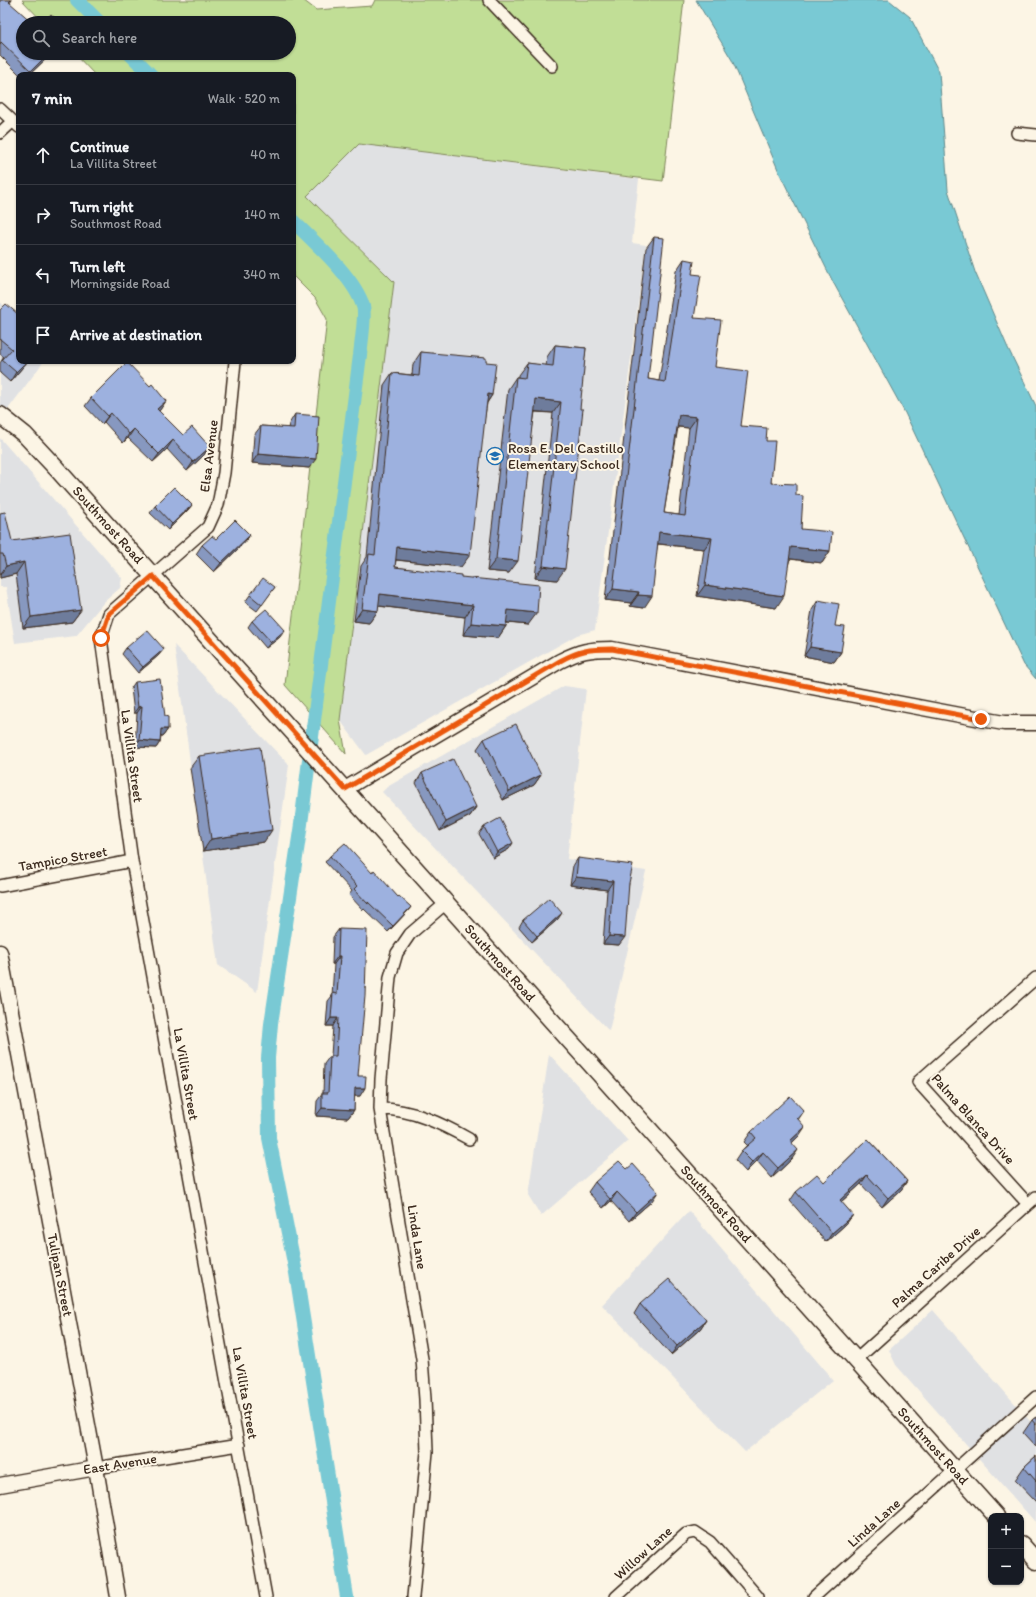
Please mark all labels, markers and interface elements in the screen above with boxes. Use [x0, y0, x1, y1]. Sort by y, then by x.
search box [16, 16, 296, 60]
icon: search [30, 27, 52, 49]
text: Search here [62, 29, 137, 47]
text: 7 min [32, 88, 72, 108]
text: Walk · 520 m [208, 91, 280, 106]
text: Continue [70, 138, 129, 156]
icon: ahead [32, 144, 54, 166]
text: 40 m [250, 147, 280, 162]
text: La Villita Street [70, 156, 157, 171]
text: Turn right [70, 198, 134, 216]
icon: right [32, 204, 54, 226]
text: 140 m [244, 207, 280, 222]
text: Southmost Road [70, 216, 162, 231]
text: Turn left [70, 258, 125, 276]
icon: left [32, 264, 54, 286]
text: 340 m [243, 267, 280, 282]
text: Morningside Road [70, 276, 170, 291]
icon: arrive [32, 324, 54, 346]
text: Arrive at destination [70, 326, 202, 344]
street label: Elsa Avenue [196, 419, 222, 493]
place label: Rosa E. Del Castillo Elementary School [508, 440, 624, 473]
school or university icon: Rosa E. Del Castillo Elementary School [485, 446, 505, 466]
street label: Southmost Road [69, 483, 148, 568]
route start [92, 629, 110, 647]
street label: La Villita Street [117, 708, 147, 804]
route end [972, 710, 990, 728]
street label: Tampico Street [17, 843, 109, 875]
street label: Southmost Road [461, 921, 540, 1006]
street label: La Villita Street [170, 1026, 202, 1122]
street label: Palma Blanca Drive [928, 1070, 1018, 1168]
street label: Southmost Road [677, 1162, 756, 1247]
street label: Linda Lane [404, 1204, 431, 1271]
street label: Palma Caribe Drive [888, 1222, 984, 1311]
street label: Tulipan Street [44, 1232, 76, 1318]
street label: La Villita Street [229, 1345, 261, 1441]
street label: Southmost Road [894, 1404, 973, 1489]
street label: East Avenue [82, 1450, 158, 1478]
street label: Linda Lane [844, 1495, 904, 1551]
map controls [988, 1513, 1024, 1585]
button: + [988, 1513, 1024, 1549]
street label: Willow Lane [610, 1522, 676, 1583]
button: − [988, 1549, 1024, 1585]

